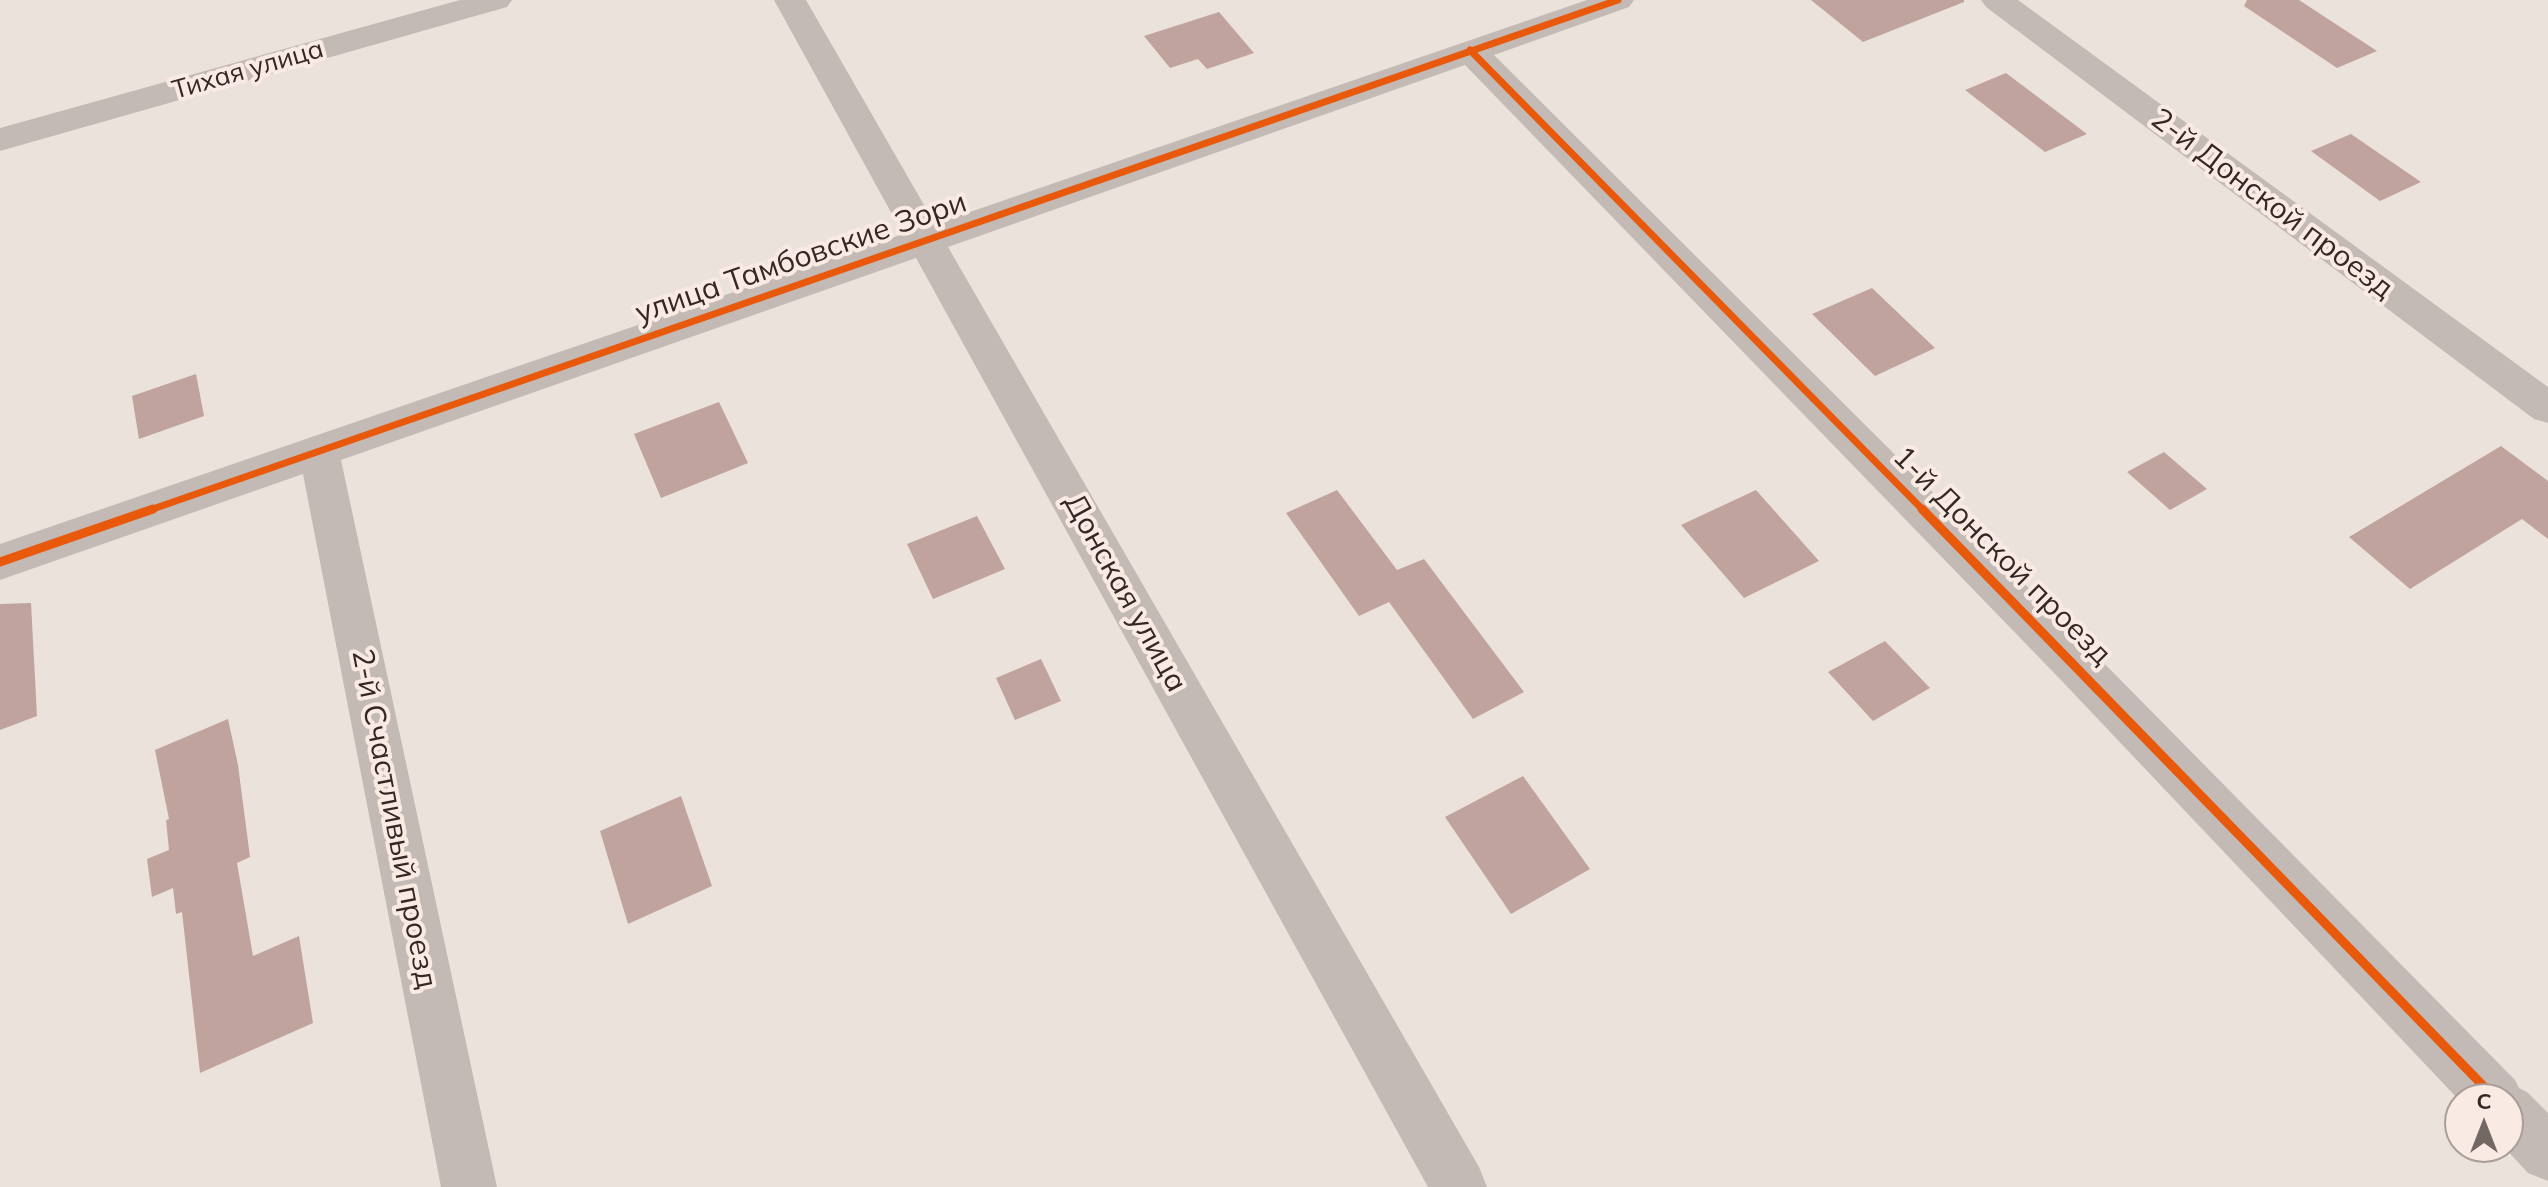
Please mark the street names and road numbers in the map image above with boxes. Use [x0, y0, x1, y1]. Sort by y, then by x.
street label: Тихая улица [169, 34, 327, 106]
street label: 2-й Донской проезд [2144, 101, 2400, 307]
street label: улица Тамбовские Зори [631, 184, 971, 332]
street label: 1-й Донской проезд [1885, 439, 2119, 673]
street label: Донская улица [1056, 488, 1194, 698]
street label: 2-й Счастливый проезд [343, 646, 445, 992]

